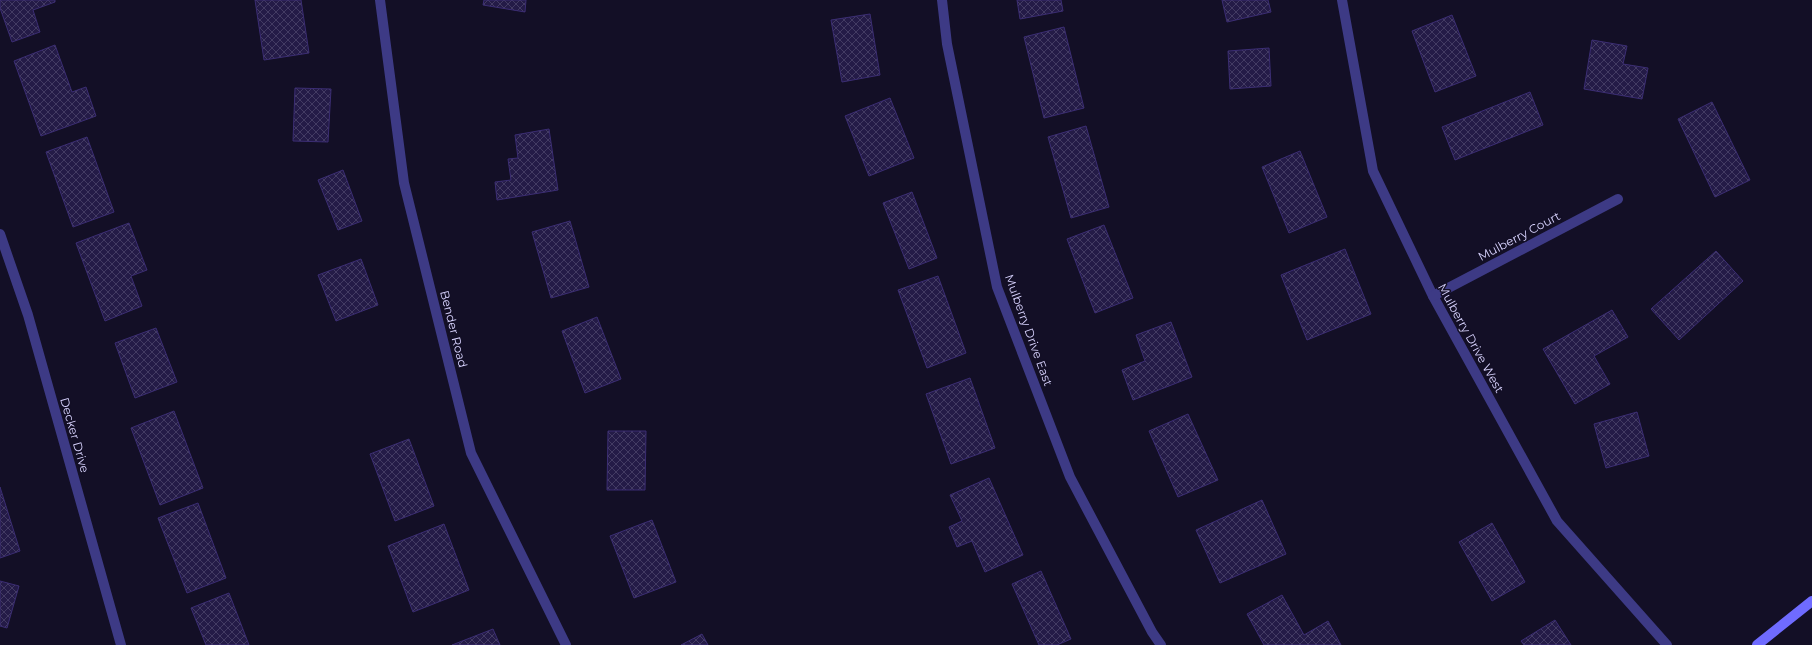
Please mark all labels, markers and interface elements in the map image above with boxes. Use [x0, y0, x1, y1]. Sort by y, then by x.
street label: Mulberry Court [1475, 208, 1563, 264]
street label: Mulberry Drive East [1002, 272, 1056, 388]
street label: Mulberry Drive West [1435, 281, 1507, 395]
street label: Bender Road [437, 289, 471, 369]
street label: Decker Drive [57, 396, 93, 474]

